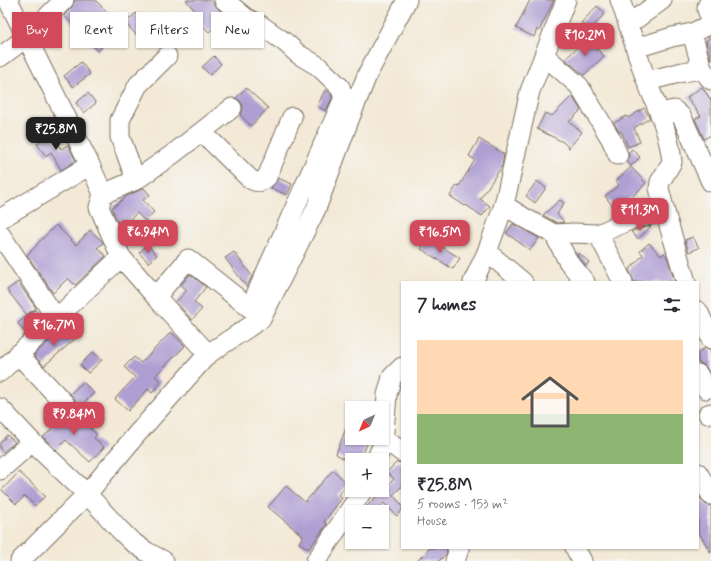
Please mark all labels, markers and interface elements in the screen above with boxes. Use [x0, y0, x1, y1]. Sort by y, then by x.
chip: Buy [12, 12, 62, 48]
chip: Rent [70, 12, 128, 48]
chip: Filters [136, 12, 203, 48]
chip: New [211, 12, 264, 48]
pin: ₹10.2M [552, 23, 618, 57]
text: ₹10.2M [564, 27, 606, 44]
pin: ₹25.8M [23, 117, 89, 151]
text: ₹25.8M [35, 121, 77, 138]
pin: ₹11.3M [607, 198, 673, 232]
text: ₹11.3M [621, 202, 659, 219]
pin: ₹6.94M [115, 220, 181, 254]
pin: ₹16.5M [407, 220, 473, 254]
text: ₹6.94M [127, 224, 169, 241]
text: ₹16.5M [419, 224, 461, 241]
text: 7 homes [417, 294, 476, 316]
icon: filters [661, 294, 683, 316]
pin: ₹16.7M [21, 313, 87, 347]
text: ₹16.7M [33, 317, 75, 334]
icon: home [514, 366, 586, 438]
north arrow [345, 401, 389, 445]
map controls [345, 401, 389, 549]
pin: ₹9.84M [41, 402, 107, 436]
text: ₹9.84M [52, 406, 96, 423]
button: + [345, 453, 389, 497]
text: ₹25.8M [417, 474, 472, 496]
text: 5 rooms · 153 m² [417, 496, 508, 513]
button: − [345, 505, 389, 549]
text: House [417, 513, 448, 530]

